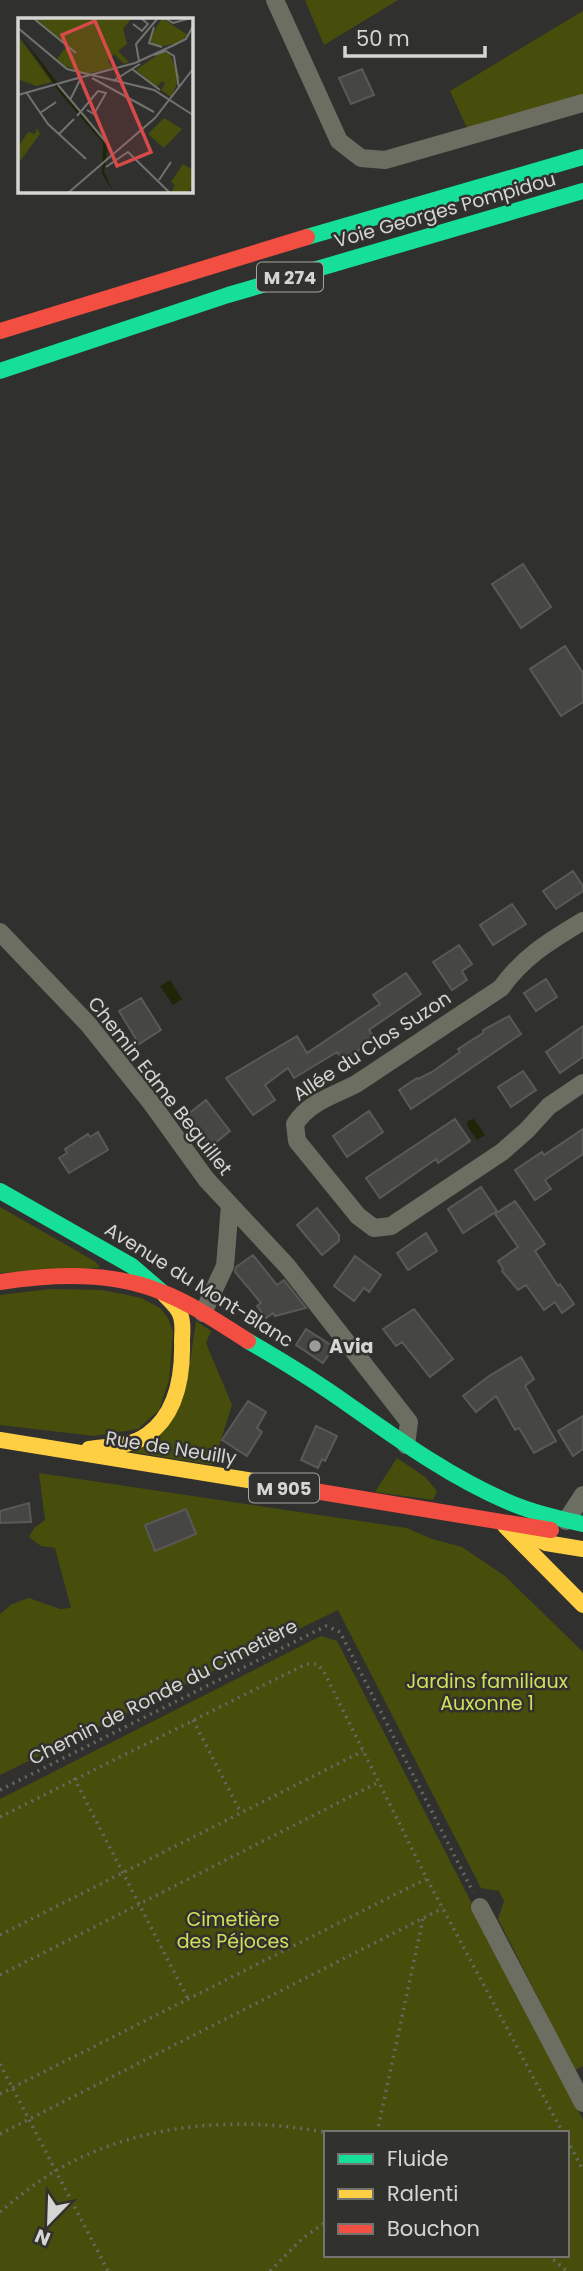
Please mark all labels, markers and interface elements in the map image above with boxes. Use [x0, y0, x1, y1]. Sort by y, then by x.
scale bar [345, 14, 485, 58]
inset map [18, 18, 192, 192]
text: 50 m [356, 24, 410, 53]
street label: Voie Georges Pompidou [331, 165, 559, 255]
road number: M 274 [257, 262, 323, 292]
street label: Allée du Clos Suzon [288, 985, 456, 1107]
street label: Chemin Edme Beguillet [82, 991, 238, 1181]
street label: Avenue du Mont-Blanc [100, 1216, 298, 1354]
place label: Avia [329, 1333, 373, 1360]
marker: Avia [307, 1338, 323, 1354]
street label: Rue de Neuilly [104, 1424, 239, 1472]
road number: M 905 [249, 1474, 319, 1503]
street label: Chemin de Ronde du Cimetière [24, 1612, 302, 1772]
park label: Jardins familiaux Auxonne 1 [406, 1668, 568, 1717]
park label: Cimetière des Péjoces [177, 1906, 289, 1955]
legend [324, 2131, 569, 2257]
text: Fluide [387, 2144, 449, 2173]
text: Ralenti [387, 2179, 458, 2208]
north arrow [14, 2187, 84, 2257]
text: Bouchon [387, 2214, 480, 2243]
text: N [31, 2222, 54, 2252]

